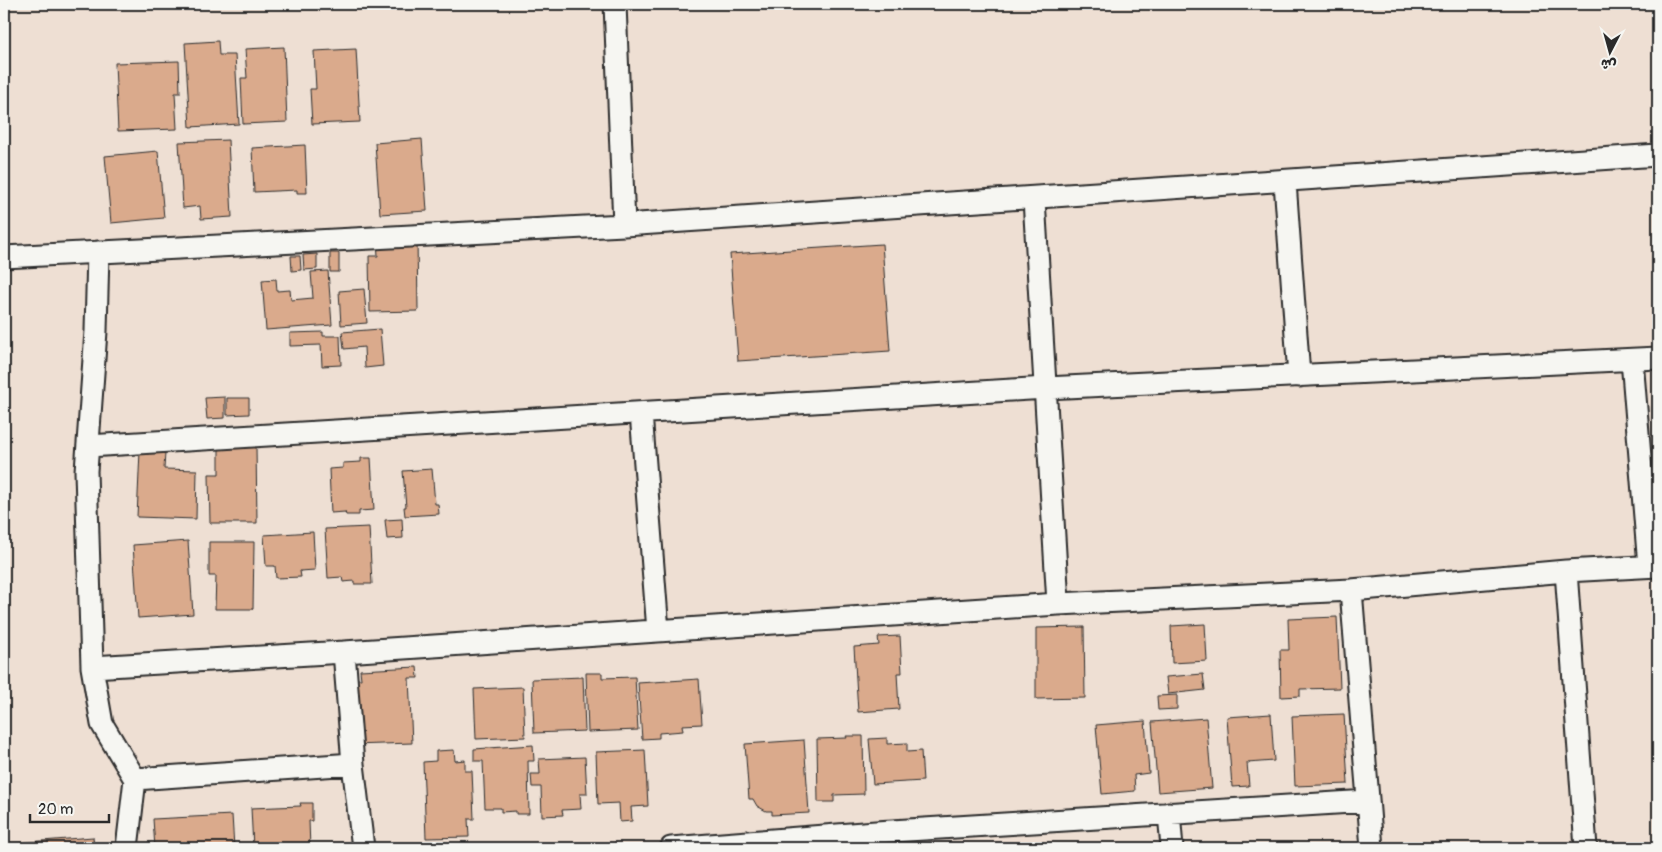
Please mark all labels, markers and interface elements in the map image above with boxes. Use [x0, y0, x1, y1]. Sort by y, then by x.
north arrow [1584, 28, 1634, 78]
text: ش [1600, 55, 1617, 74]
scale bar [30, 792, 109, 824]
text: 20 m [38, 800, 73, 819]

